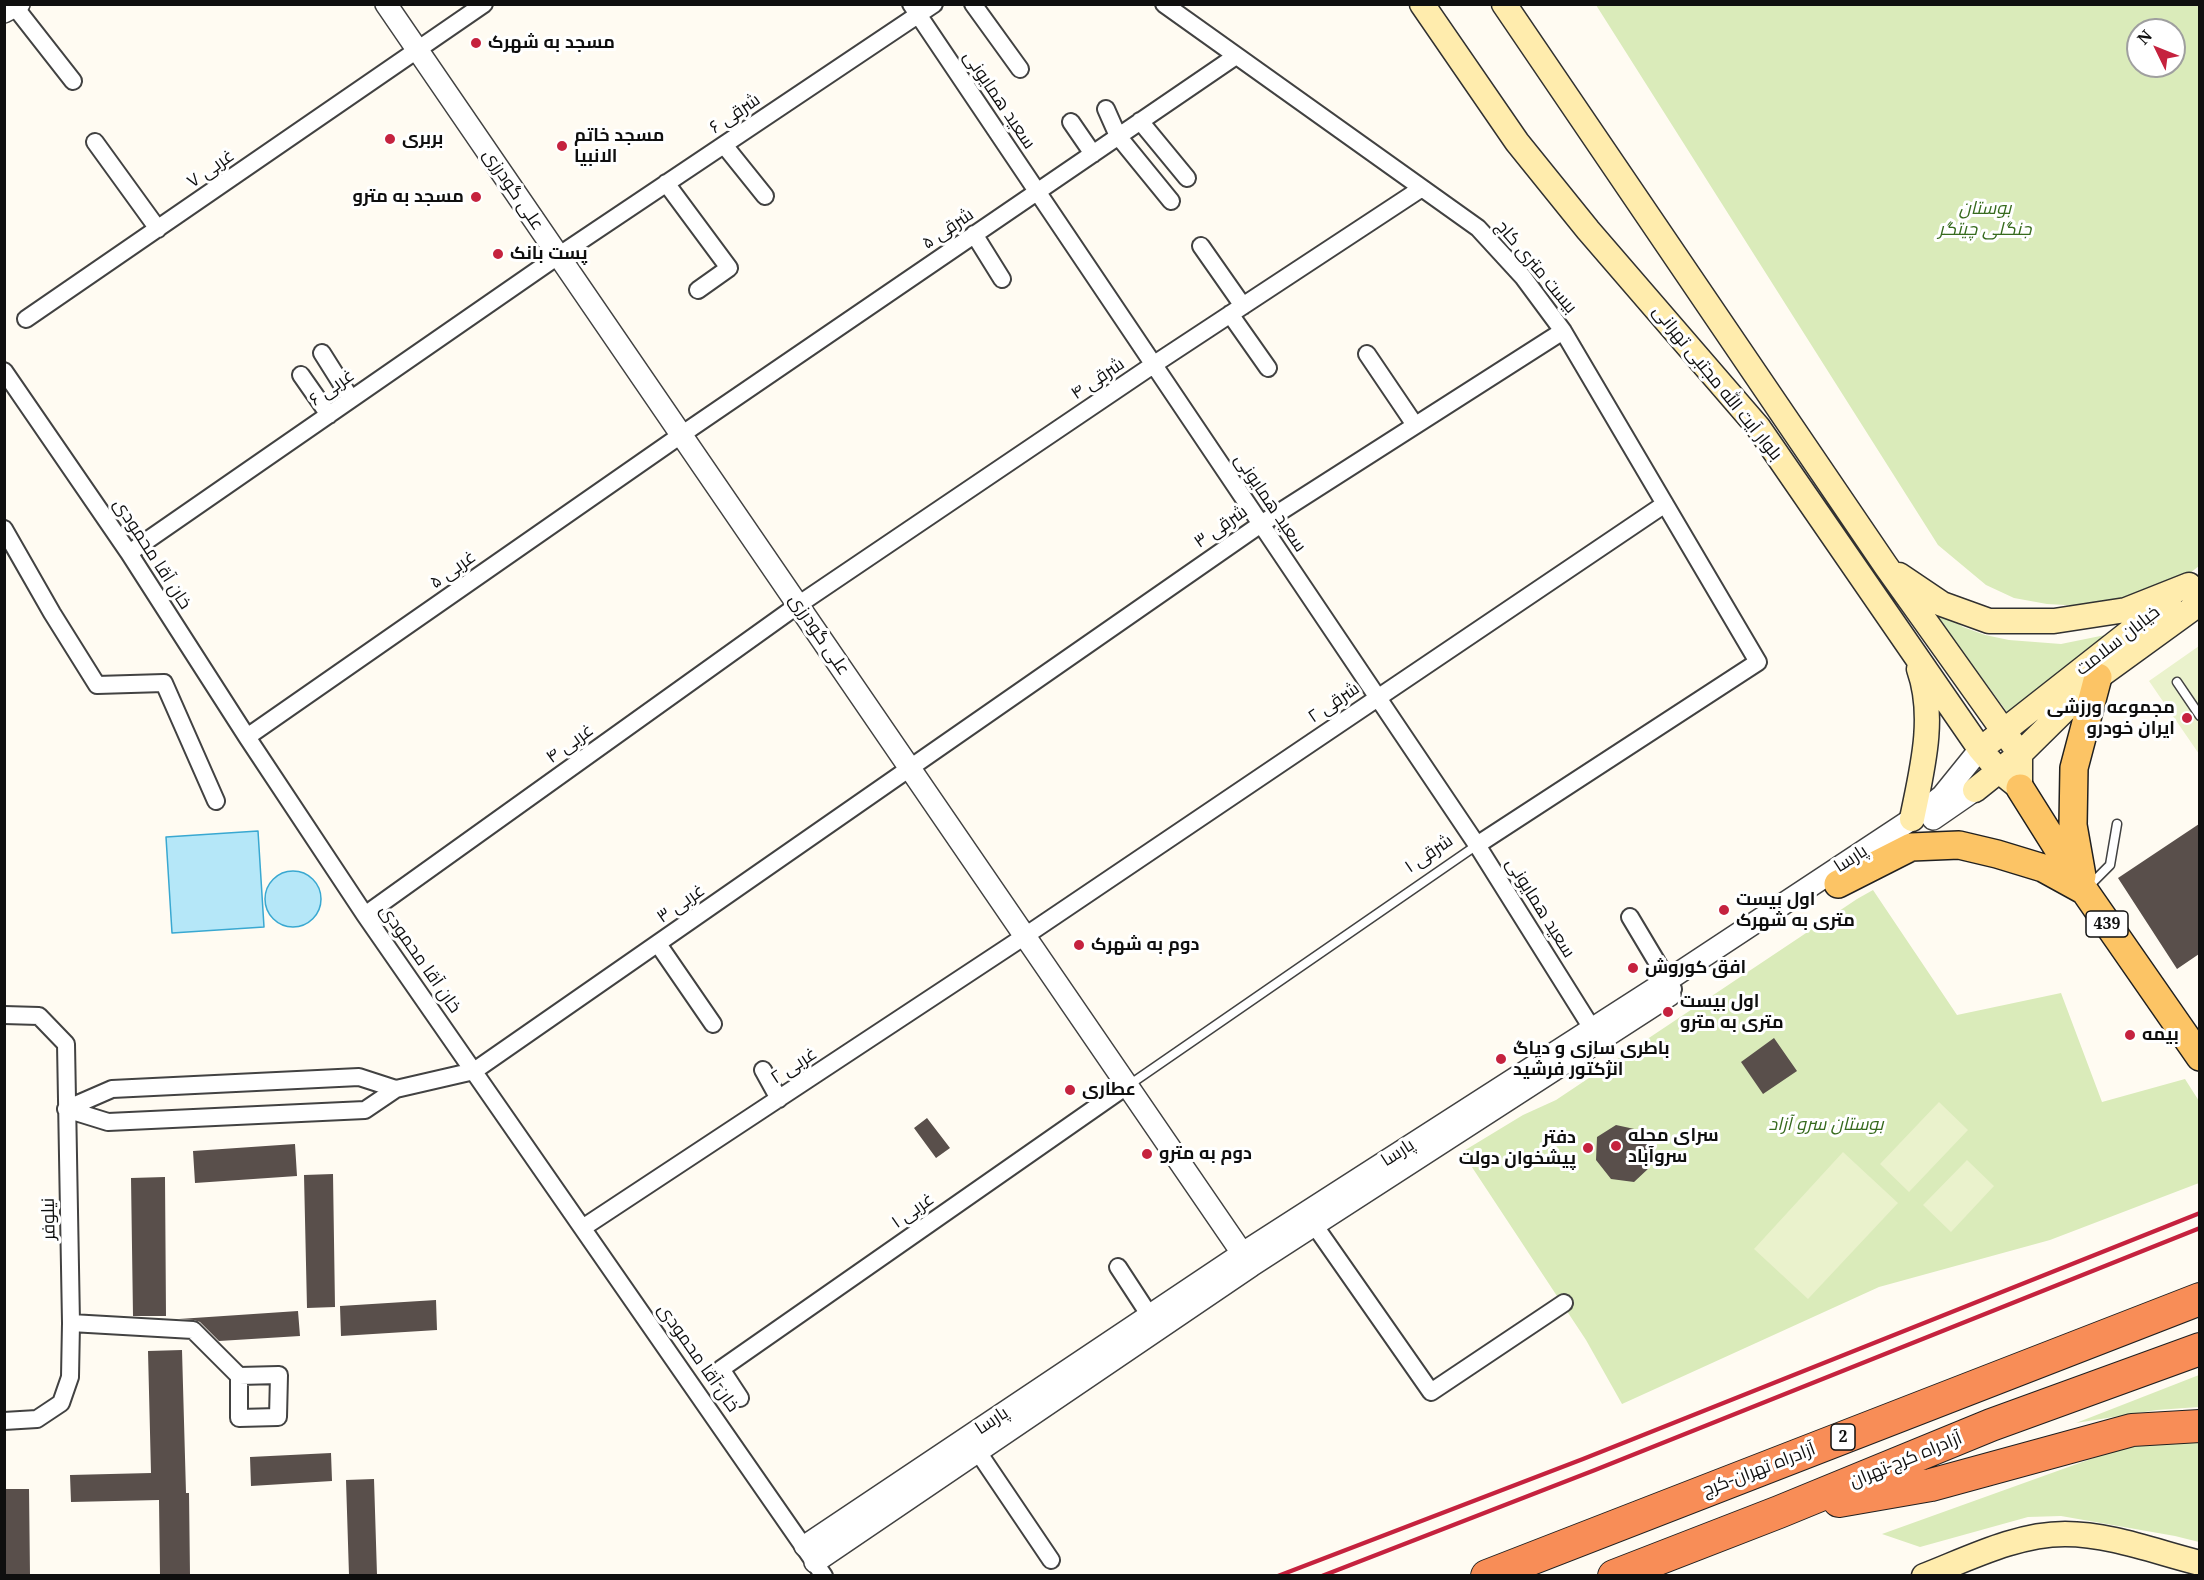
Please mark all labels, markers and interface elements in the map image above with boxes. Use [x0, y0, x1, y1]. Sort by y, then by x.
north arrow [2126, 18, 2186, 78]
text: N [2132, 25, 2157, 49]
place label: مسجد به شهرک [488, 32, 615, 54]
marker: مسجد به شهرک [469, 36, 483, 50]
street label: سعید همایونی [958, 47, 1040, 153]
street label: ۶ شرقی [706, 89, 764, 139]
place label: مسجد خاتم الانبیا [574, 125, 664, 168]
place label: بربری [402, 128, 443, 150]
marker: بربری [383, 132, 397, 146]
marker: مسجد خاتم الانبیا [555, 139, 569, 153]
street label: ۷ غربی [183, 145, 239, 193]
street label: علی گودرزی [478, 145, 548, 235]
place label: مسجد به مترو [352, 186, 464, 208]
marker: مسجد به مترو [469, 190, 483, 204]
park label: بوستان جنگلی چیتگر [1939, 198, 2031, 240]
street label: ۵ شرقی [918, 204, 978, 254]
street label: بیست متری کاج [1491, 216, 1581, 318]
place label: پست بانک [510, 243, 588, 265]
marker: پست بانک [491, 247, 505, 261]
street label: بلوار آیت الله مجتبی تهرانی [1648, 301, 1786, 465]
street label: ۴ شرقی [1067, 353, 1129, 405]
street label: ۶ غربی [305, 365, 359, 411]
street label: سعید همایونی [1229, 450, 1311, 556]
street label: خان آقا محمودی [108, 495, 196, 613]
street label: ۳ شرقی [1190, 501, 1252, 553]
street label: ۵ غربی [426, 546, 480, 594]
street label: علی گودرزی [784, 590, 854, 680]
street label: خیابان سلامت [2072, 602, 2164, 680]
street label: ۲ شرقی [1304, 678, 1364, 728]
place label: مجموعه ورزشی ایران خودرو [2047, 697, 2175, 740]
marker: مجموعه ورزشی ایران خودرو [2180, 711, 2194, 725]
street label: ۴ غربی [542, 720, 598, 768]
street label: ۱ شرقی [1401, 830, 1457, 878]
street label: پارسا [1830, 840, 1872, 878]
street label: سعید همایونی [1501, 854, 1579, 962]
street label: ۳ غربی [653, 880, 709, 928]
place label: اول بیست متری به شهرک [1736, 889, 1855, 932]
street label: خان آقا محمودی [375, 901, 465, 1017]
marker: اول بیست متری به شهرک [1717, 903, 1731, 917]
road number: 439 [2086, 911, 2128, 937]
place label: دوم به شهرک [1091, 934, 1199, 956]
marker: دوم به شهرک [1072, 938, 1086, 952]
place label: افق کوروش [1645, 957, 1746, 979]
marker: افق کوروش [1626, 961, 1640, 975]
place label: اول بیست متری به مترو [1680, 991, 1784, 1034]
marker: اول بیست متری به مترو [1661, 1005, 1675, 1019]
place label: بیمه [2142, 1024, 2179, 1046]
marker: بیمه [2123, 1028, 2137, 1042]
place label: باطری سازی و دیاگ انژکتور فرشید [1513, 1038, 1669, 1080]
street label: ۲ غربی [767, 1043, 821, 1089]
marker: باطری سازی و دیاگ انژکتور فرشید [1494, 1052, 1508, 1066]
place label: عطاری [1082, 1079, 1136, 1101]
marker: عطاری [1063, 1083, 1077, 1097]
park label: بوستان سرو آزاد [1769, 1114, 1883, 1136]
place label: سرای محله سروآباد [1628, 1125, 1719, 1168]
place label: دفتر پیشخوان دولت [1459, 1127, 1576, 1170]
street label: پارسا [1377, 1134, 1419, 1172]
marker: سرای محله سروآباد [1609, 1139, 1623, 1153]
marker: دفتر پیشخوان دولت [1581, 1141, 1595, 1155]
place label: دوم به مترو [1159, 1143, 1252, 1165]
marker: دوم به مترو [1140, 1147, 1154, 1161]
street label: ۱ غربی [888, 1189, 938, 1233]
street label: نیلوفر [38, 1198, 60, 1240]
street label: خان آقا محمودی [653, 1300, 743, 1416]
street label: پارسا [971, 1402, 1013, 1440]
road number: 2 [1831, 1424, 1855, 1450]
street label: آزادراه کرج-تهران [1847, 1428, 1965, 1492]
street label: آزادراه تهران-کرج [1699, 1439, 1819, 1501]

